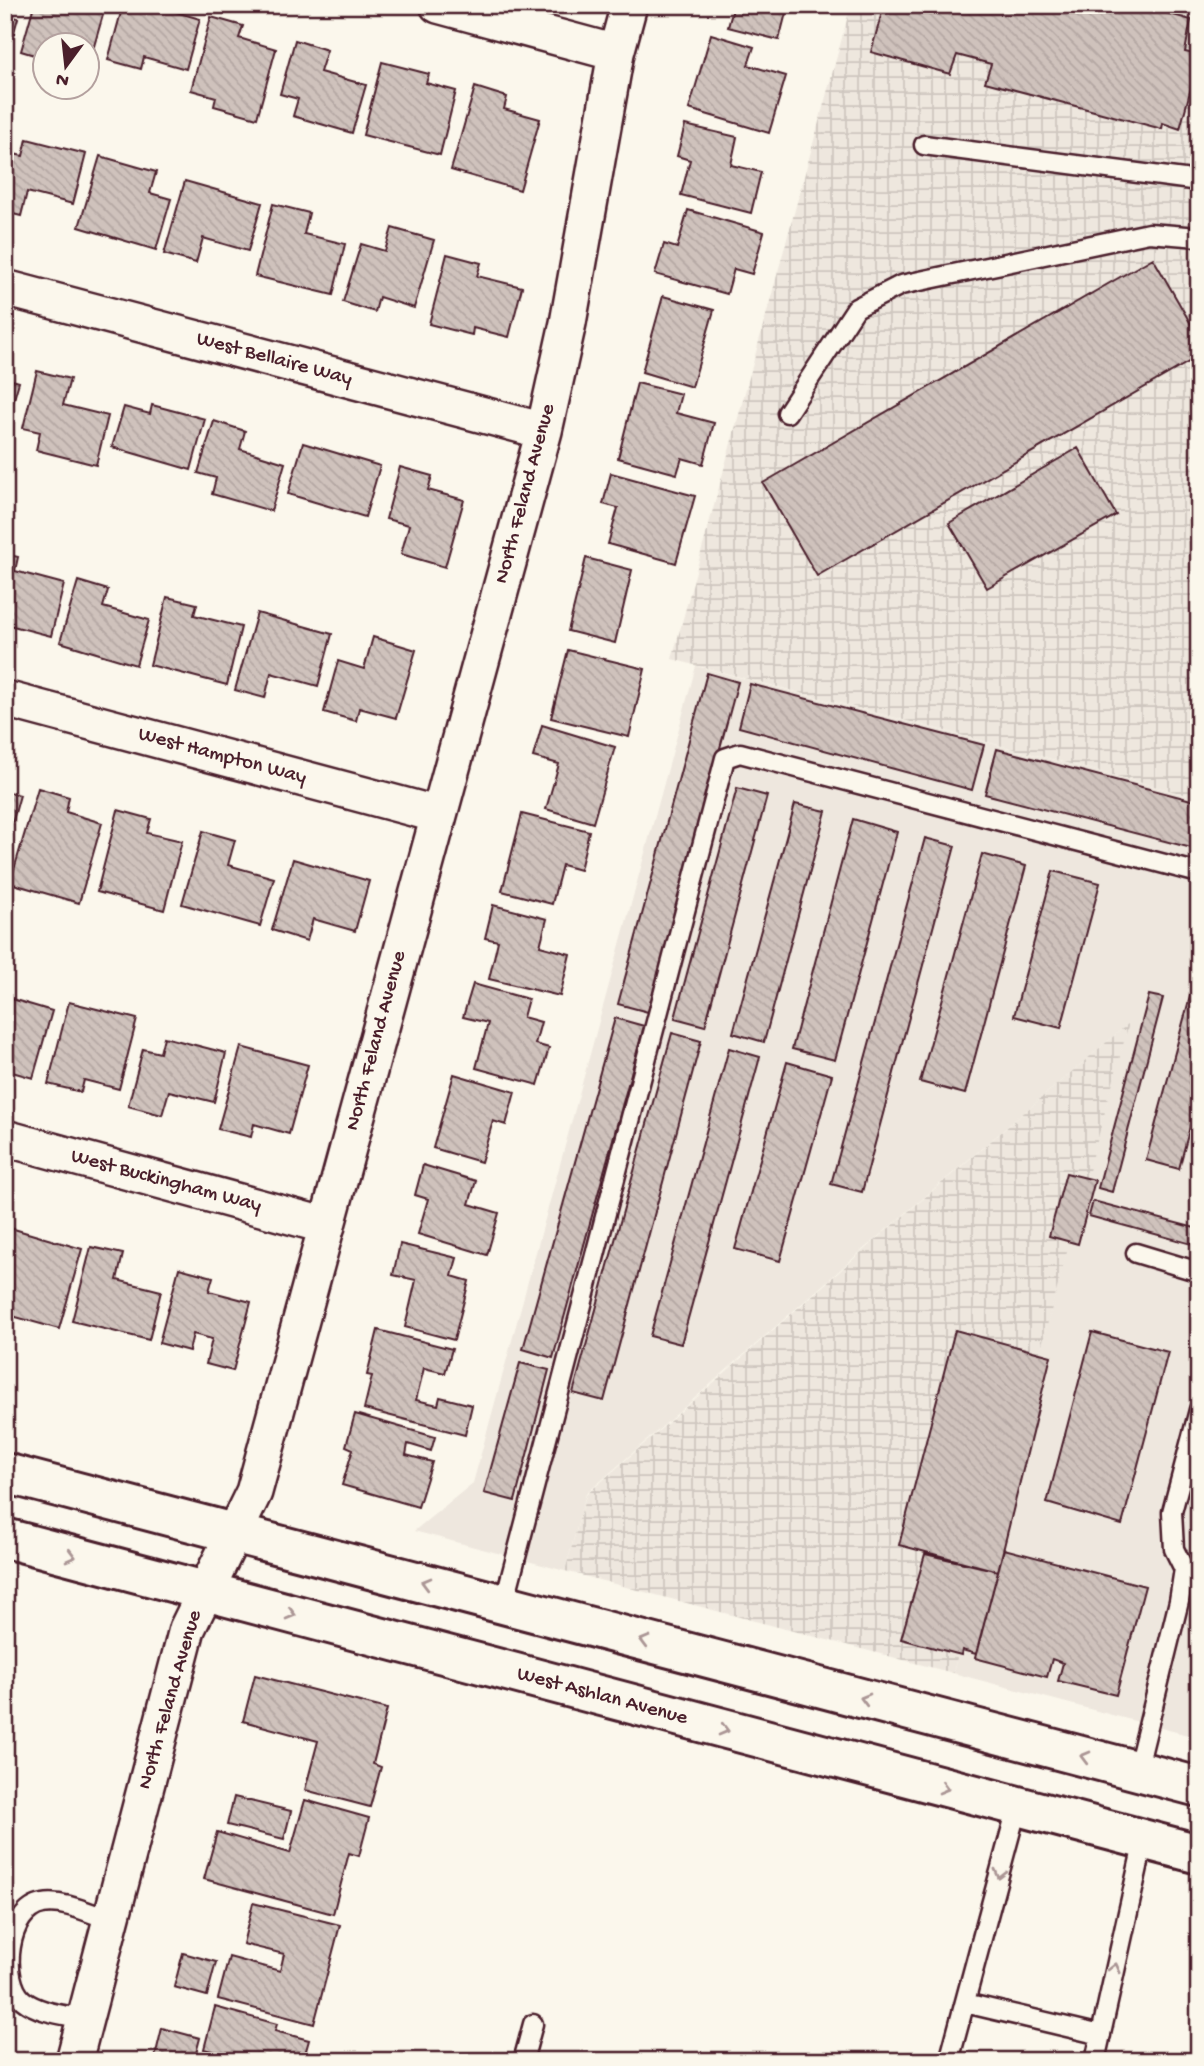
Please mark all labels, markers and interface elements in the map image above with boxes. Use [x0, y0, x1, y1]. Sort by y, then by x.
north arrow [32, 32, 102, 102]
text: N [54, 66, 71, 92]
street label: West Bellaire Way [193, 327, 355, 393]
street label: North Feland Avenue [490, 400, 562, 587]
street label: West Hampton Way [135, 723, 309, 791]
street label: North Feland Avenue [341, 947, 413, 1134]
street label: West Buckingham Way [68, 1145, 264, 1219]
one-way arrow [65, 1547, 77, 1562]
one-way arrow [420, 1576, 432, 1591]
street label: North Feland Avenue [133, 1606, 209, 1792]
one-way arrow [285, 1606, 297, 1620]
one-way arrow [640, 1635, 652, 1649]
street label: West Ashlan Avenue [514, 1662, 691, 1732]
one-way arrow [860, 1693, 872, 1707]
one-way arrow [718, 1722, 730, 1736]
one-way arrow [1080, 1751, 1092, 1765]
one-way arrow [937, 1780, 949, 1795]
one-way arrow [993, 1868, 1008, 1880]
one-way arrow [1107, 1962, 1122, 1974]

